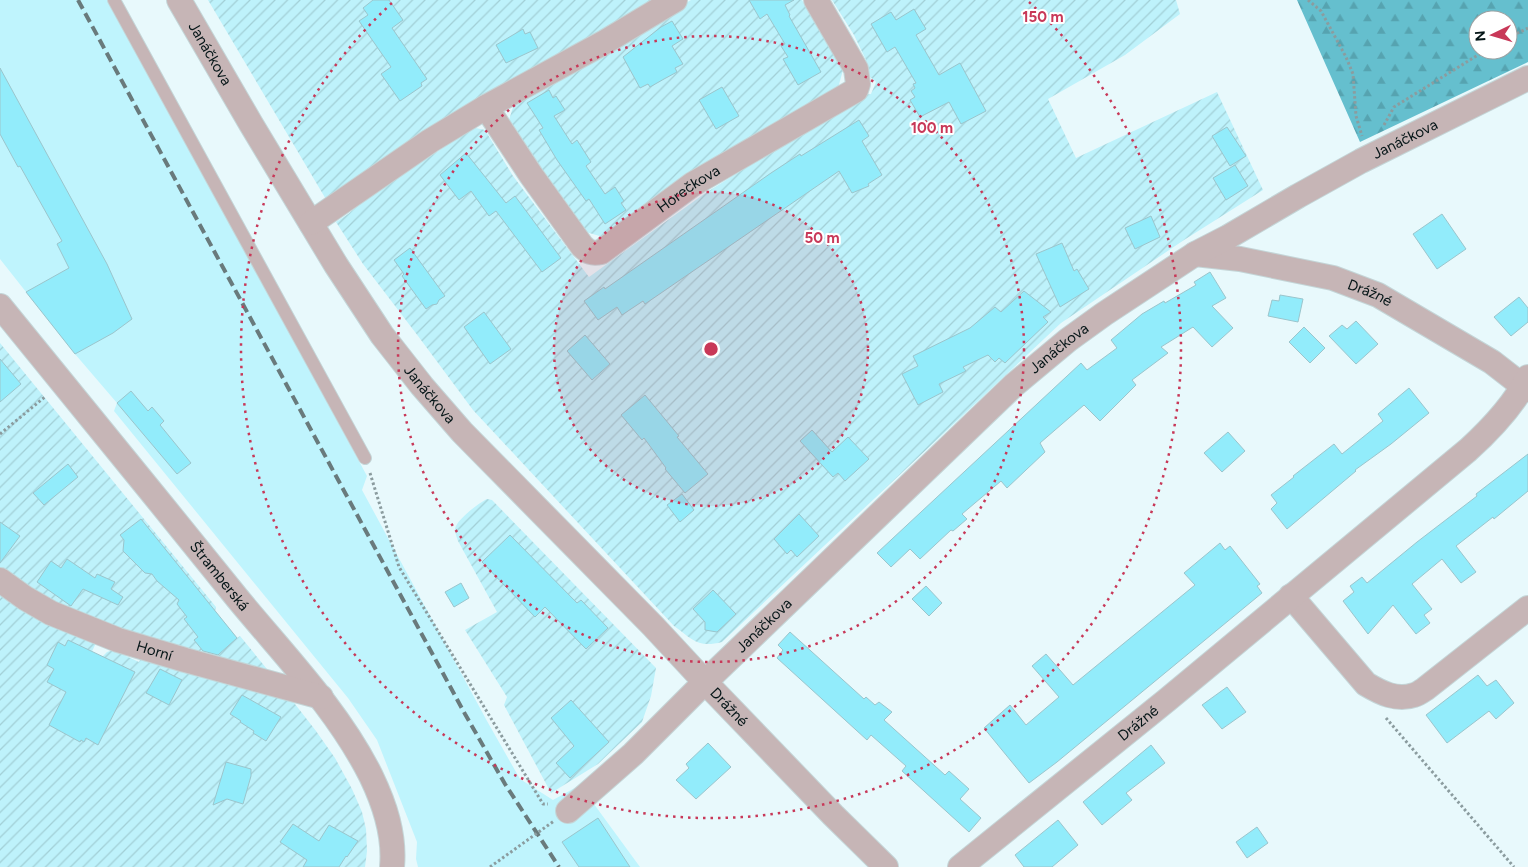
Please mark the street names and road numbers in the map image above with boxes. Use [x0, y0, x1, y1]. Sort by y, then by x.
street label: Janáčkova [185, 19, 236, 89]
street label: Janáčkova [1369, 115, 1441, 163]
street label: Horečkova [653, 161, 723, 217]
street label: Drážné [1345, 275, 1396, 310]
street label: Janáčkova [1026, 319, 1092, 377]
street label: Janáčkova [400, 362, 459, 427]
street label: Štramberská [186, 538, 253, 614]
street label: Janáčkova [732, 594, 796, 656]
street label: Horní [134, 637, 176, 665]
street label: Drážné [706, 684, 752, 730]
street label: Drážné [1114, 701, 1162, 745]

